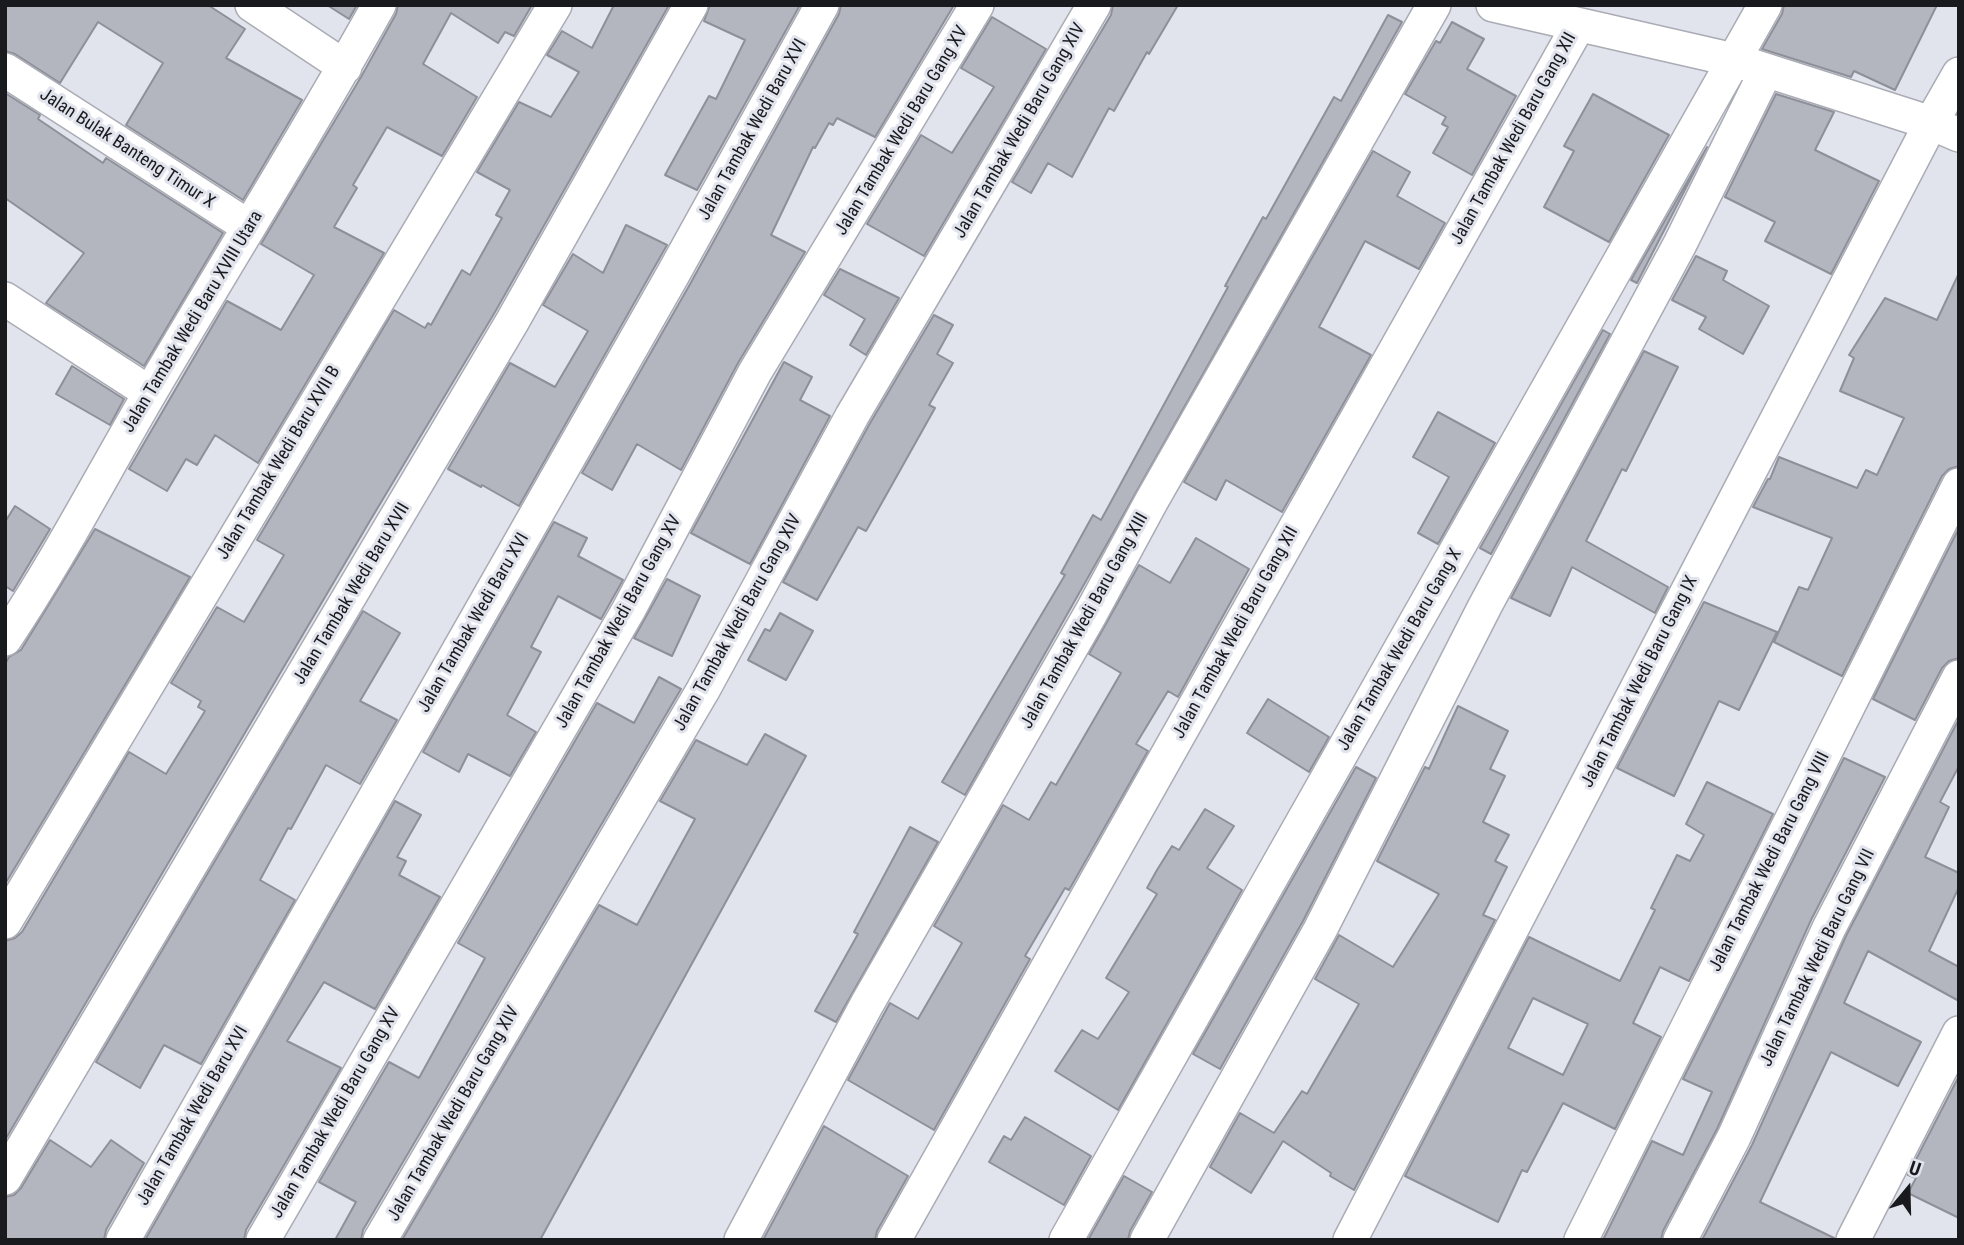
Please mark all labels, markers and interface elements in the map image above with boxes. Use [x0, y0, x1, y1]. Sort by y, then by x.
street label: Jalan Tambak Wedi Baru Gang XIV [950, 20, 1090, 242]
street label: Jalan Tambak Wedi Baru Gang XV [831, 23, 973, 239]
street label: Jalan Tambak Wedi Baru Gang XII [1447, 29, 1581, 249]
street label: Jalan Tambak Wedi Baru XVI [694, 36, 812, 224]
street label: Jalan Bulak Banteng Timur X [35, 84, 219, 214]
street label: Jalan Tambak Wedi Baru XVIII Utara [118, 207, 268, 437]
street label: Jalan Tambak Wedi Baru XVII B [213, 362, 345, 564]
street label: Jalan Tambak Wedi Baru XVII [289, 499, 415, 689]
street label: Jalan Tambak Wedi Baru Gang XIII [1017, 509, 1153, 733]
street label: Jalan Tambak Wedi Baru Gang XIV [669, 511, 807, 735]
street label: Jalan Tambak Wedi Baru Gang XV [551, 512, 687, 732]
street label: Jalan Tambak Wedi Baru Gang XII [1169, 523, 1303, 743]
street label: Jalan Tambak Wedi Baru XVI [414, 529, 534, 717]
street label: Jalan Tambak Wedi Baru Gang X [1333, 545, 1467, 755]
street label: Jalan Tambak Wedi Baru Gang IX [1577, 573, 1703, 791]
street label: Jalan Tambak Wedi Baru Gang VIII [1705, 749, 1835, 975]
street label: Jalan Tambak Wedi Baru Gang VII [1756, 846, 1880, 1070]
street label: Jalan Tambak Wedi Baru Gang XIV [384, 1003, 524, 1225]
street label: Jalan Tambak Wedi Baru Gang XV [267, 1004, 405, 1222]
street label: Jalan Tambak Wedi Baru XVI [133, 1022, 253, 1210]
north arrow [1873, 1154, 1943, 1224]
text: U [1906, 1156, 1924, 1181]

